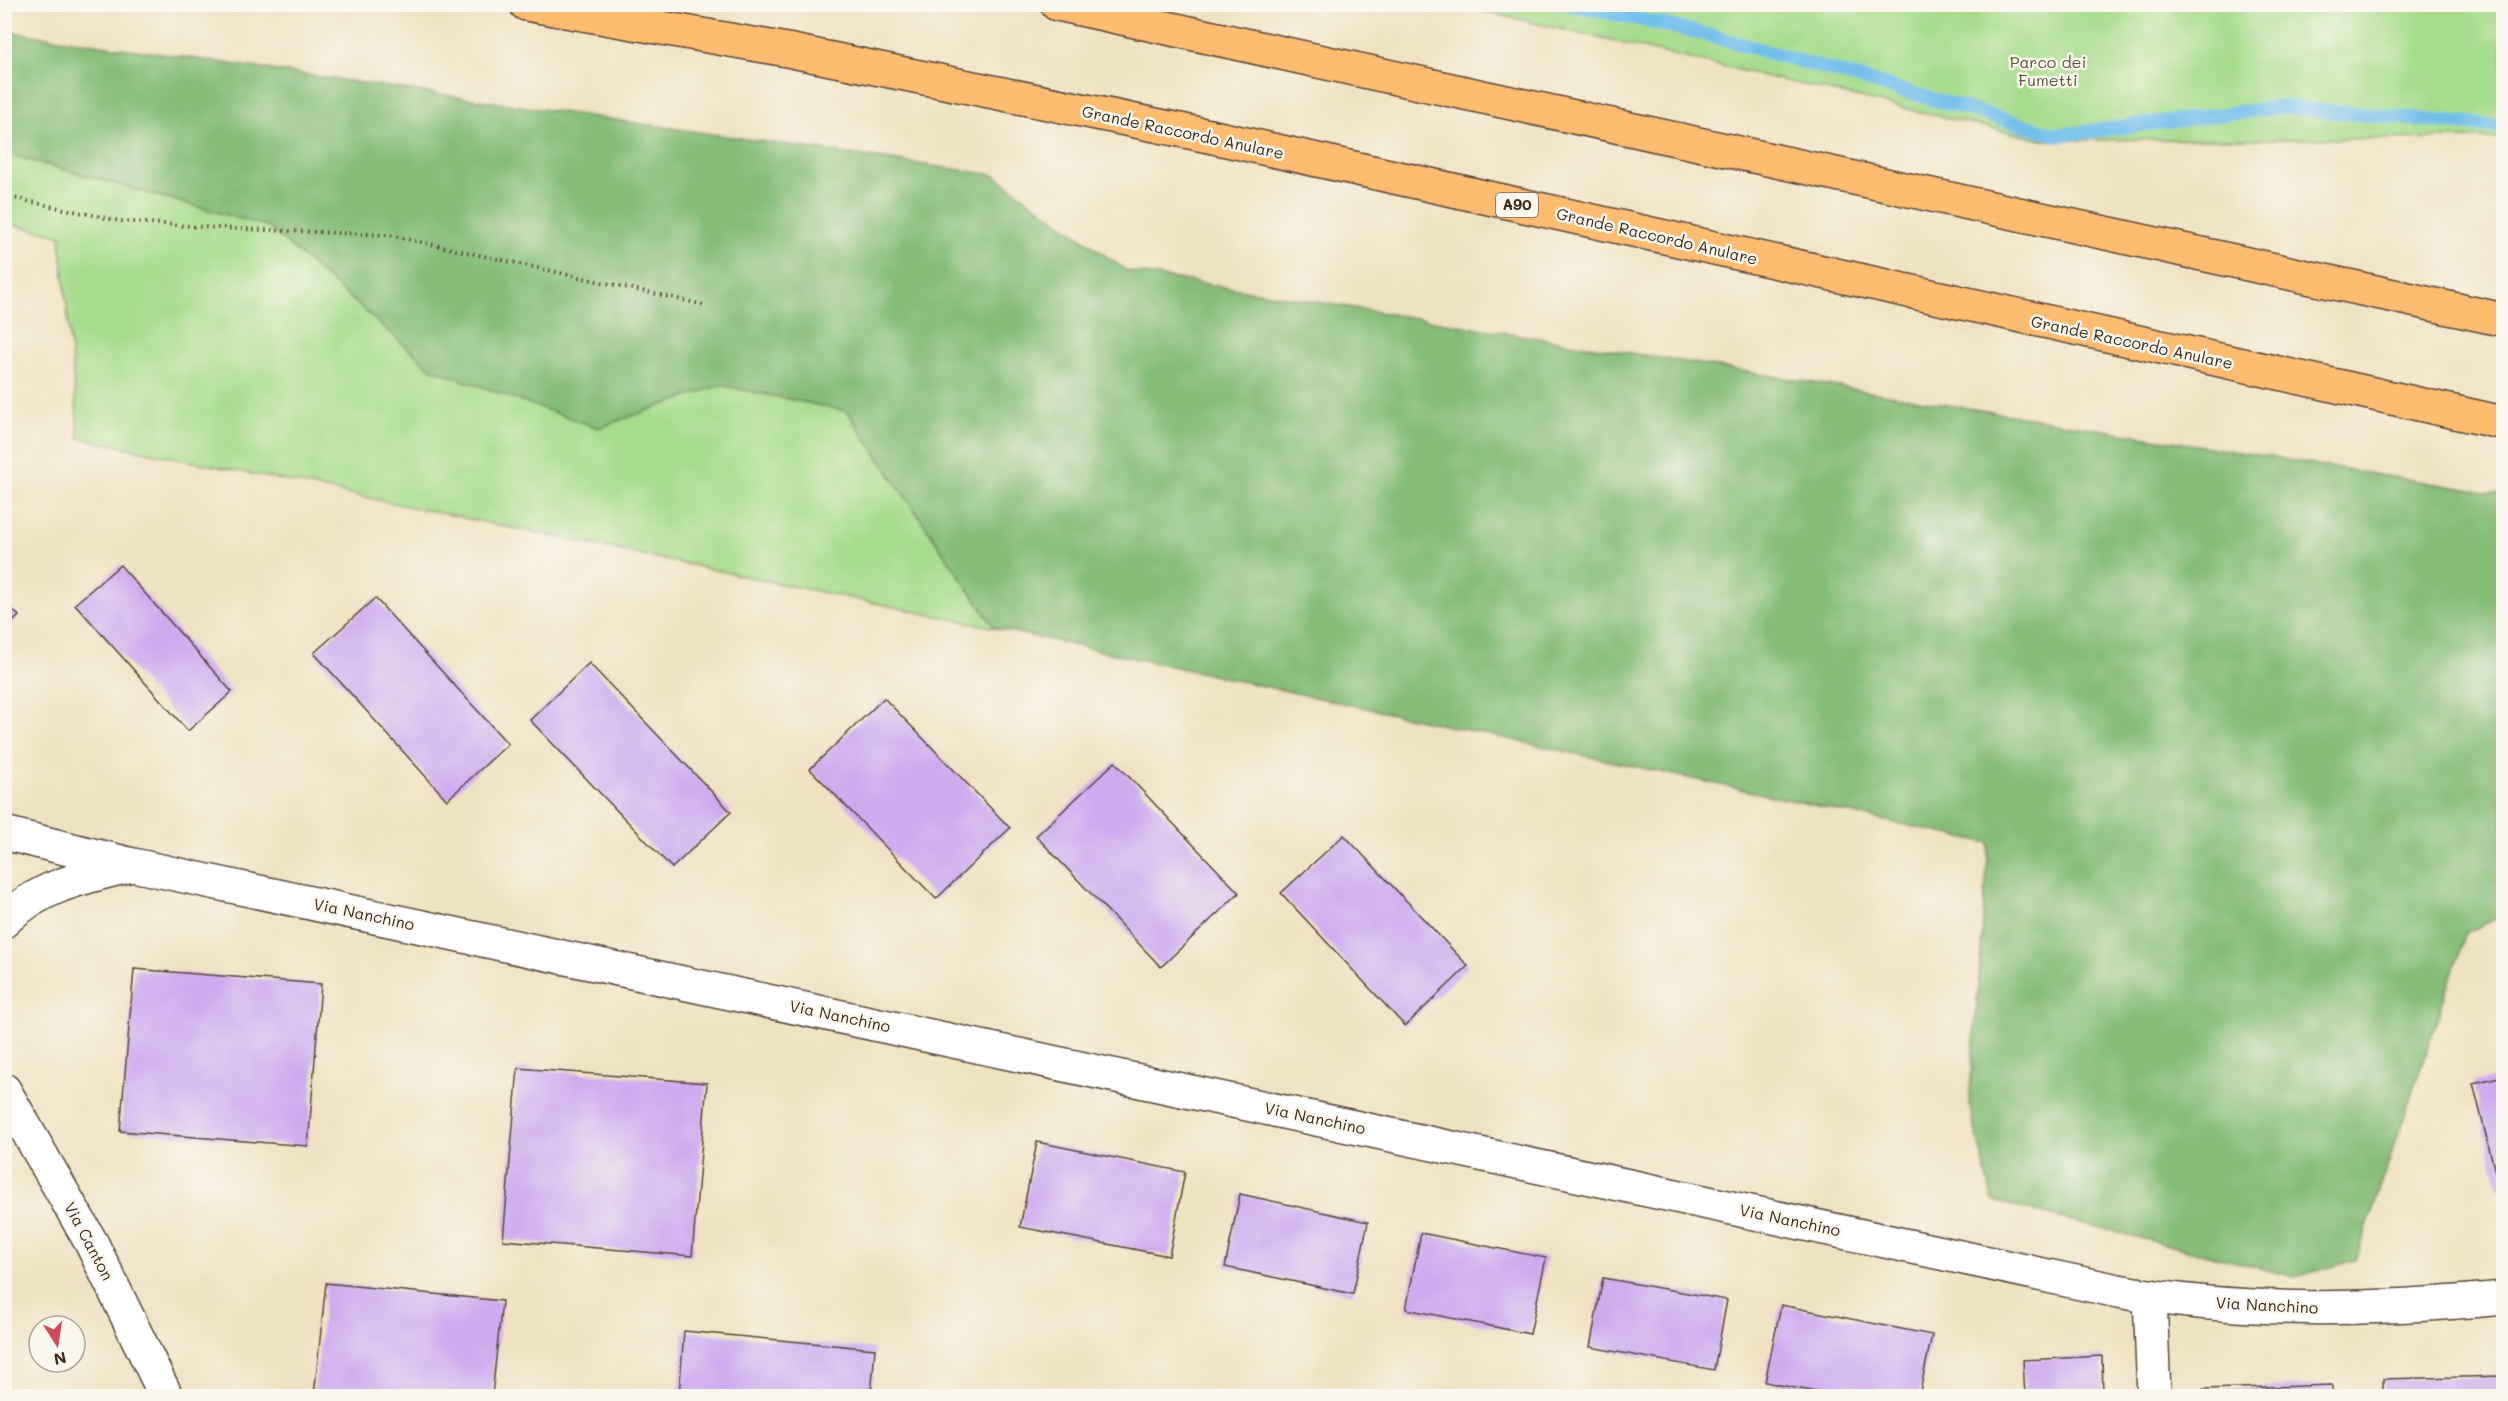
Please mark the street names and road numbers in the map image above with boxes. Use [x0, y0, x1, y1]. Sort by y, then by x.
street label: Grande Raccordo Anulare [1080, 100, 1286, 163]
road number: A90 [1496, 193, 1538, 217]
street label: Grande Raccordo Anulare [1554, 202, 1760, 269]
street label: Grande Raccordo Anulare [2029, 310, 2235, 373]
street label: Via Nanchino [312, 893, 416, 934]
street label: Via Nanchino [788, 995, 892, 1036]
street label: Via Nanchino [1263, 1097, 1367, 1138]
street label: Via Canton [60, 1198, 119, 1284]
street label: Via Nanchino [1738, 1199, 1842, 1240]
street label: Via Nanchino [2215, 1291, 2319, 1318]

